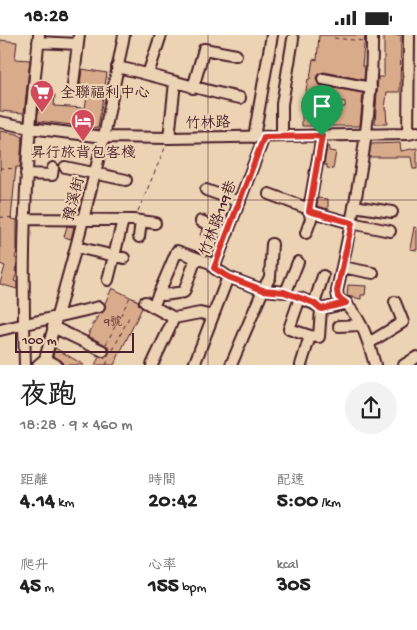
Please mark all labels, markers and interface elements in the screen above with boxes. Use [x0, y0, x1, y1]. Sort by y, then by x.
text: 18:28 [25, 6, 69, 29]
supermarket icon: 全聯福利中心 [29, 79, 55, 113]
place label: 全聯福利中心 [60, 84, 150, 103]
pin [301, 85, 343, 136]
icon: arrive [308, 92, 336, 120]
hotel icon: 昇行旅背包客棧 [70, 108, 96, 142]
street label: 竹林路 [185, 115, 231, 133]
place label: 昇行旅背包客棧 [30, 145, 136, 163]
street label: 豫溪街 [61, 175, 89, 224]
street label: 竹林路119巷 [196, 178, 242, 259]
house number: 9號 [103, 315, 122, 330]
scale bar [15, 330, 134, 353]
text: 100 m [22, 333, 57, 350]
text: 夜跑 [20, 381, 76, 414]
button: share [345, 382, 397, 434]
text: 18:28 · 9 × 460 m [20, 417, 133, 436]
text: 距離 [20, 473, 48, 490]
text: 時間 [148, 473, 176, 490]
text: 配速 [277, 473, 305, 490]
text: 4.14 [20, 490, 55, 515]
text: 20:42 [148, 490, 197, 515]
text: 5:00 [277, 490, 318, 515]
text: km [55, 495, 74, 512]
text: /km [318, 495, 341, 512]
text: kcal [277, 557, 299, 574]
text: 爬升 [20, 558, 48, 575]
text: 心率 [148, 558, 176, 575]
text: 305 [277, 574, 311, 599]
text: 45 [20, 575, 41, 600]
text: 155 [148, 575, 179, 600]
text: m [41, 580, 54, 597]
text: bpm [179, 580, 206, 597]

